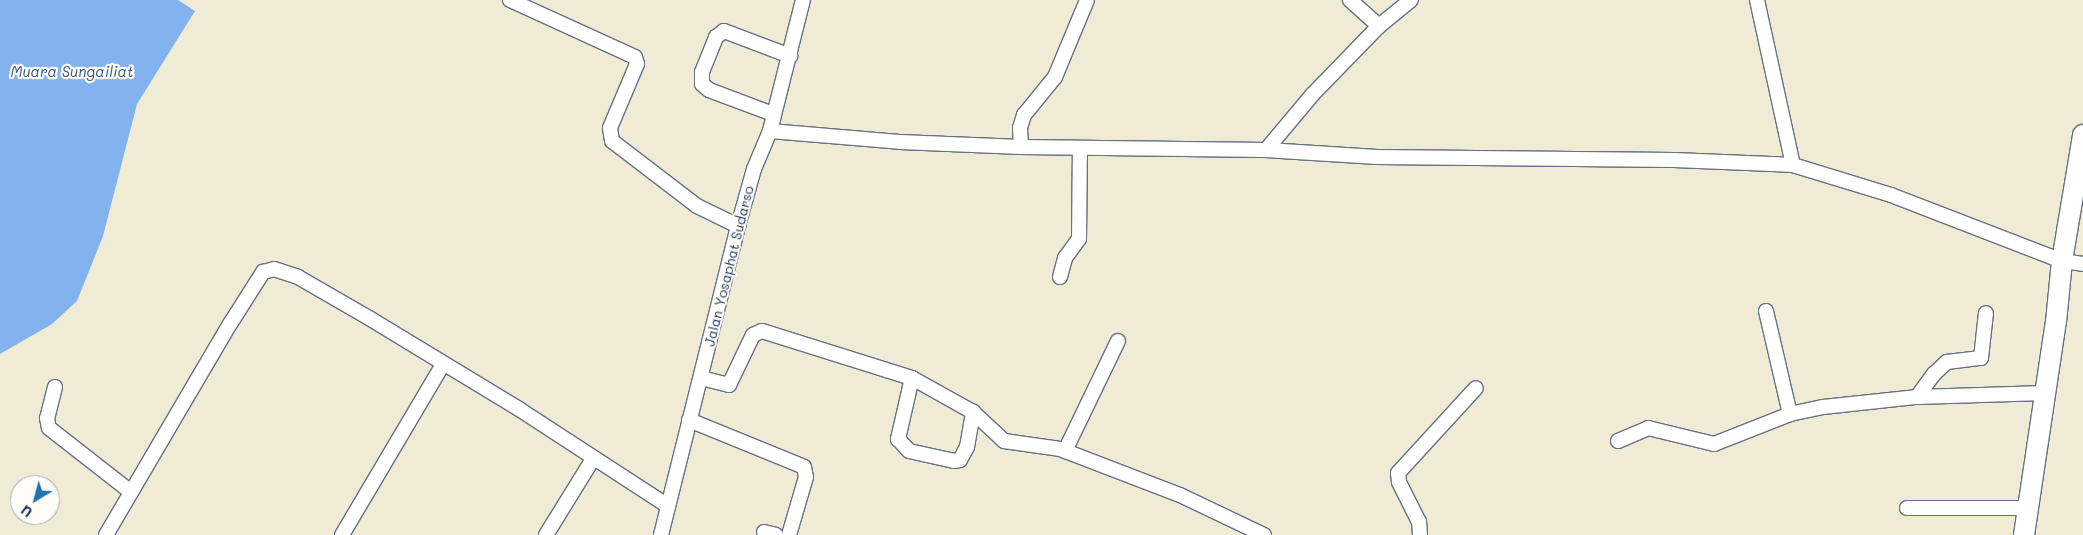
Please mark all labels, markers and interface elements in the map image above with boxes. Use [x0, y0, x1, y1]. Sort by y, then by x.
water label: Muara Sungailiat [10, 63, 134, 81]
street label: Jalan Yosaphat Sudarso [701, 184, 757, 348]
north arrow [10, 475, 60, 525]
text: U [17, 501, 36, 522]

